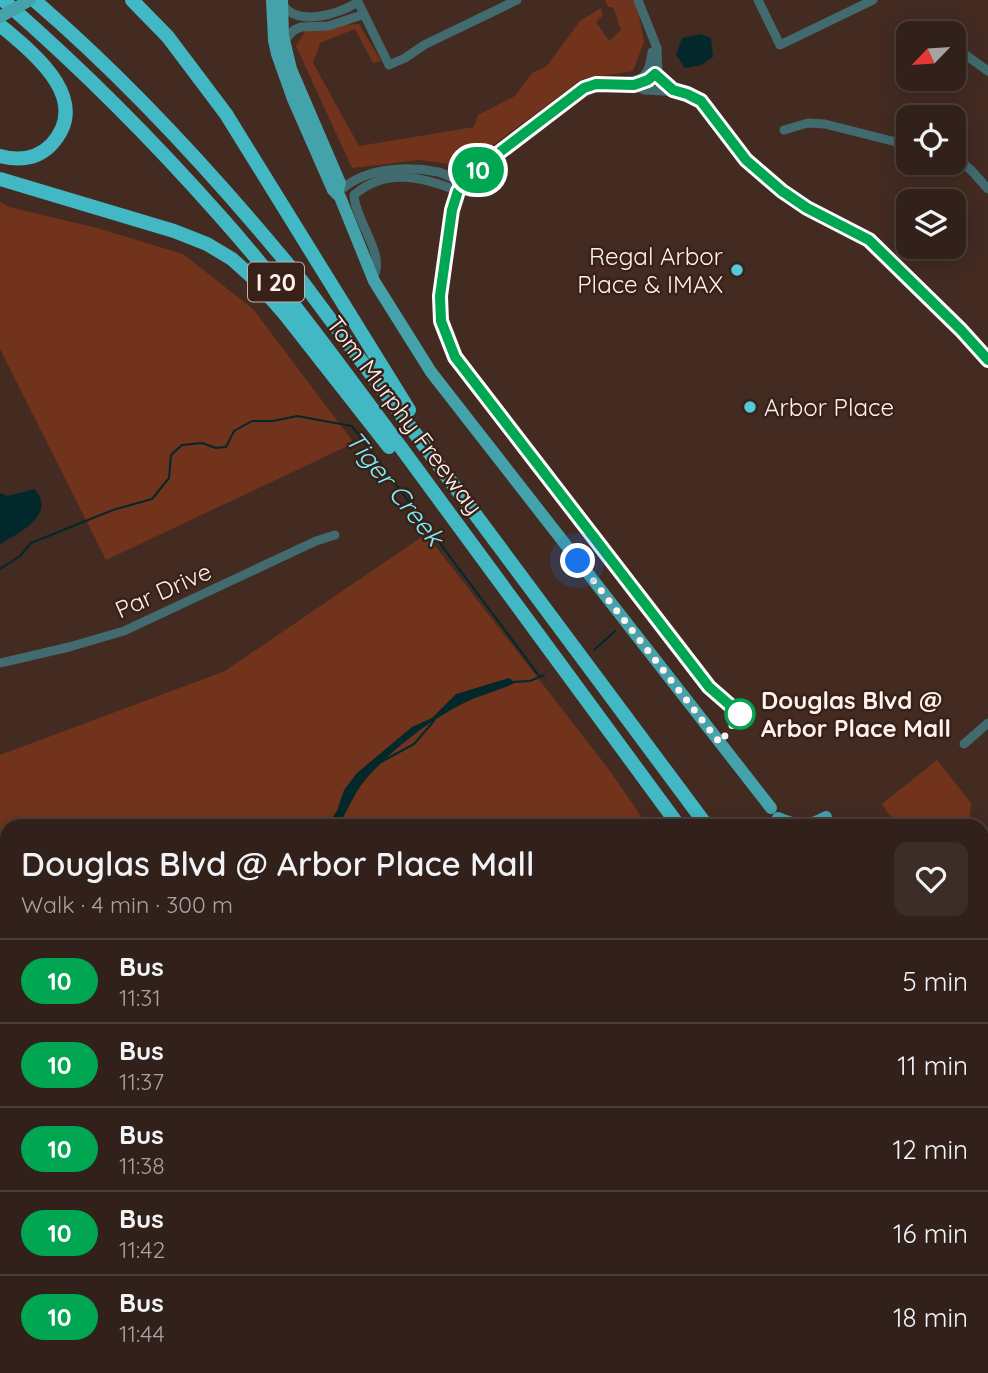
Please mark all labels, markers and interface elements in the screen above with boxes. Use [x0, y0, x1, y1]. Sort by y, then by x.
north arrow [896, 21, 966, 91]
map controls [896, 21, 966, 259]
button: locate [896, 105, 966, 175]
line badge: 10 [447, 147, 510, 193]
text: 10 [466, 155, 490, 185]
button: layers [896, 189, 966, 259]
place label: Regal Arbor Place & IMAX [577, 241, 723, 299]
road number: I 20 [248, 262, 304, 302]
marker: Regal Arbor Place & IMAX [729, 262, 745, 278]
street label: Tom Murphy Freeway [320, 310, 490, 520]
place label: Arbor Place [764, 392, 894, 422]
marker: Arbor Place [742, 399, 758, 415]
water label: Tiger Creek [339, 424, 453, 554]
your location [560, 543, 595, 578]
street label: Par Drive [110, 555, 216, 625]
place label: Douglas Blvd @ Arbor Place Mall [761, 685, 951, 743]
marker: Douglas Blvd @ Arbor Place Mall [725, 699, 755, 729]
button: heart [894, 842, 968, 916]
text: Douglas Blvd @ Arbor Place Mall [21, 843, 535, 884]
text: Walk · 4 min · 300 m [21, 890, 233, 919]
text: Bus [119, 950, 164, 983]
text: 5 min [902, 965, 968, 998]
text: 10 [47, 966, 72, 996]
text: 11:31 [119, 983, 161, 1012]
text: Bus [119, 1034, 164, 1067]
text: 11 min [897, 1049, 968, 1082]
text: 10 [47, 1050, 72, 1080]
text: 11:37 [119, 1067, 164, 1096]
text: Bus [119, 1118, 164, 1151]
text: 12 min [893, 1133, 968, 1166]
text: 10 [47, 1134, 72, 1164]
text: 11:38 [119, 1151, 165, 1180]
text: Bus [119, 1202, 164, 1235]
text: 16 min [893, 1217, 968, 1250]
text: 10 [47, 1218, 72, 1248]
text: 11:42 [119, 1235, 165, 1264]
text: Bus [119, 1286, 164, 1319]
text: 18 min [893, 1301, 968, 1334]
text: 10 [47, 1302, 72, 1332]
text: 11:44 [119, 1319, 165, 1348]

